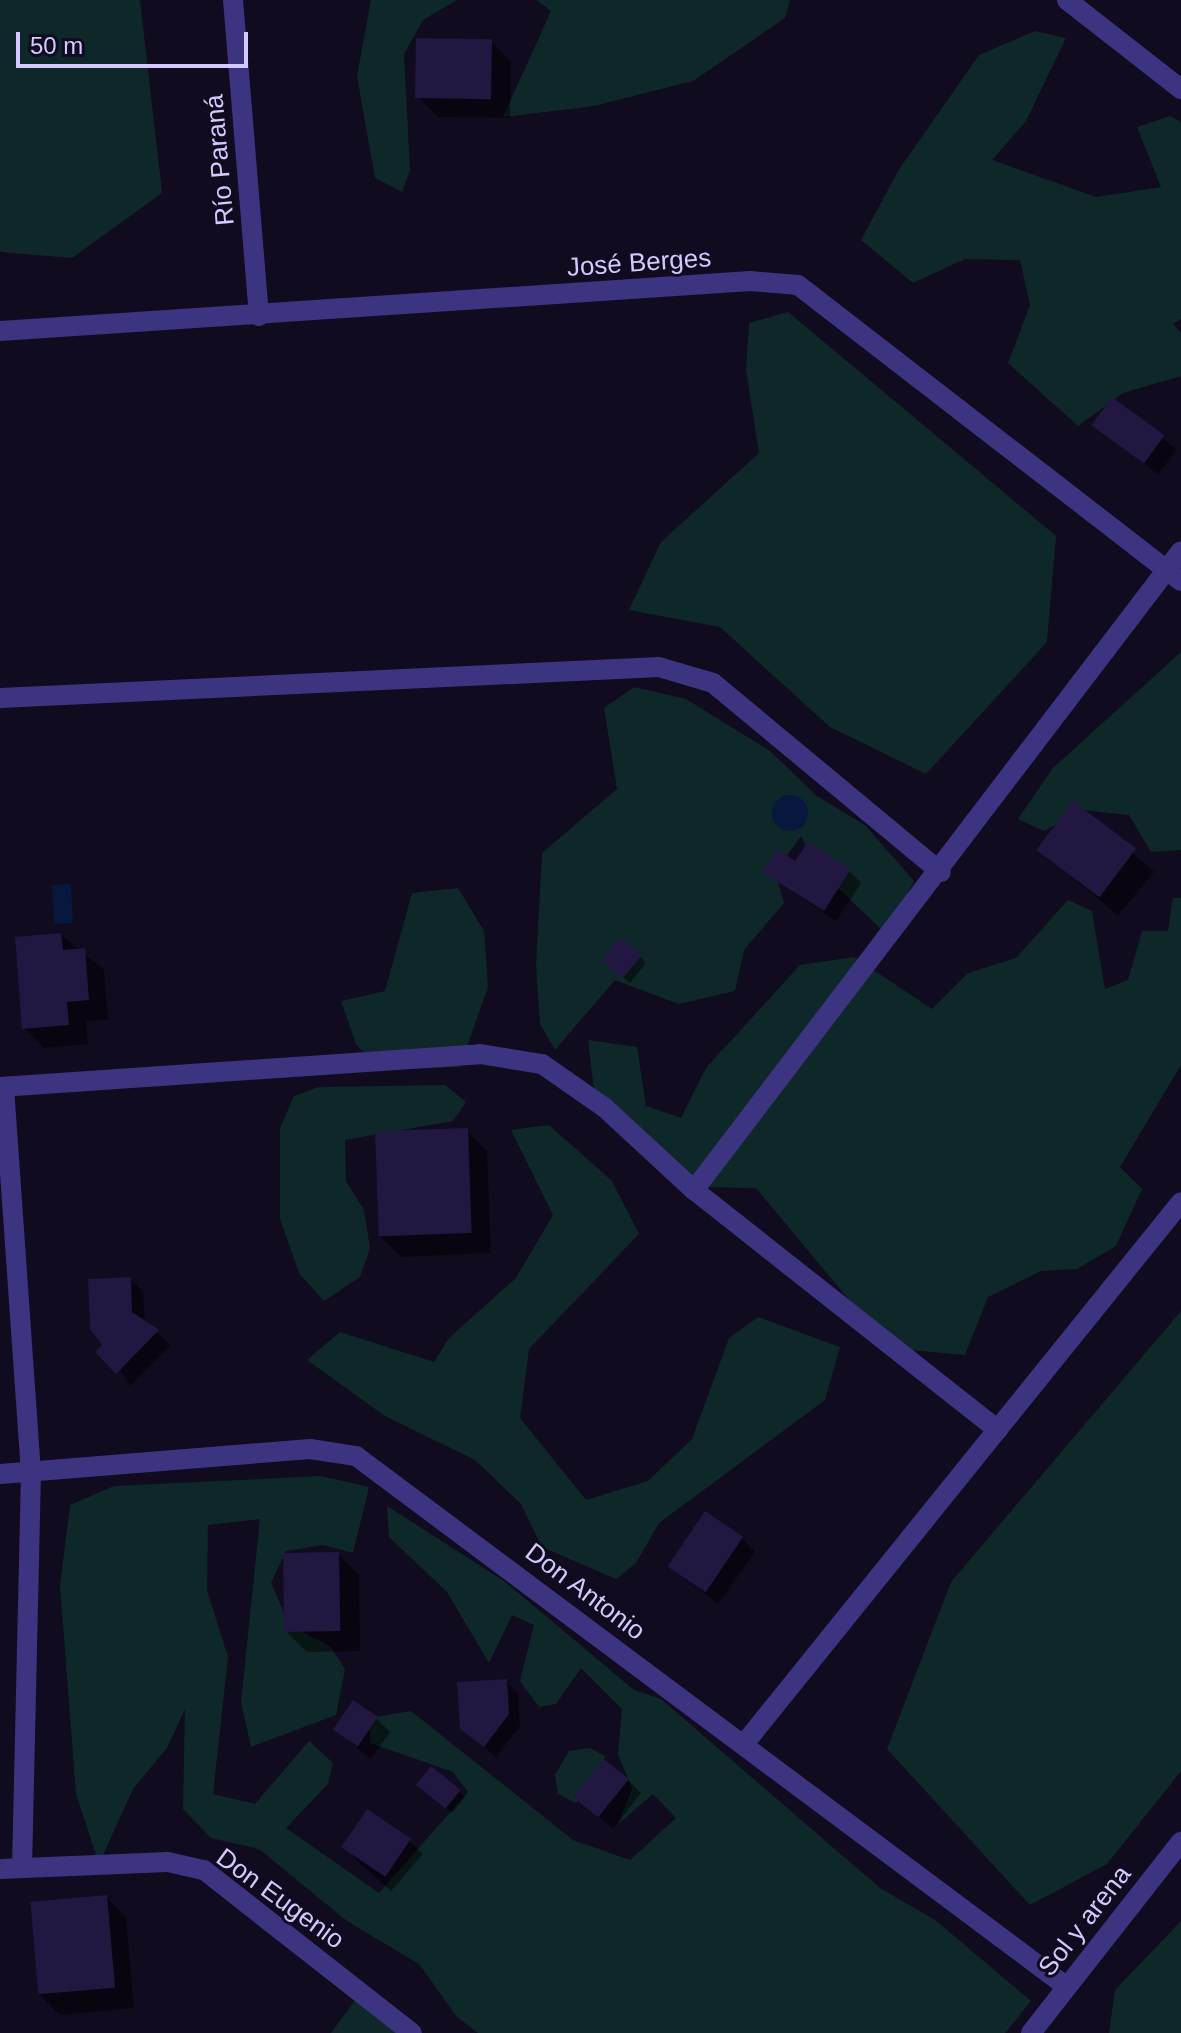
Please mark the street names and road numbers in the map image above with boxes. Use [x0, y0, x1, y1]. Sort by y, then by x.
street label: Río Paraná [199, 93, 241, 227]
street label: José Berges [566, 242, 712, 284]
street label: Don Antonio [518, 1536, 652, 1648]
street label: Don Eugenio [210, 1842, 350, 1956]
street label: Sol y arena [1032, 1860, 1138, 1982]

